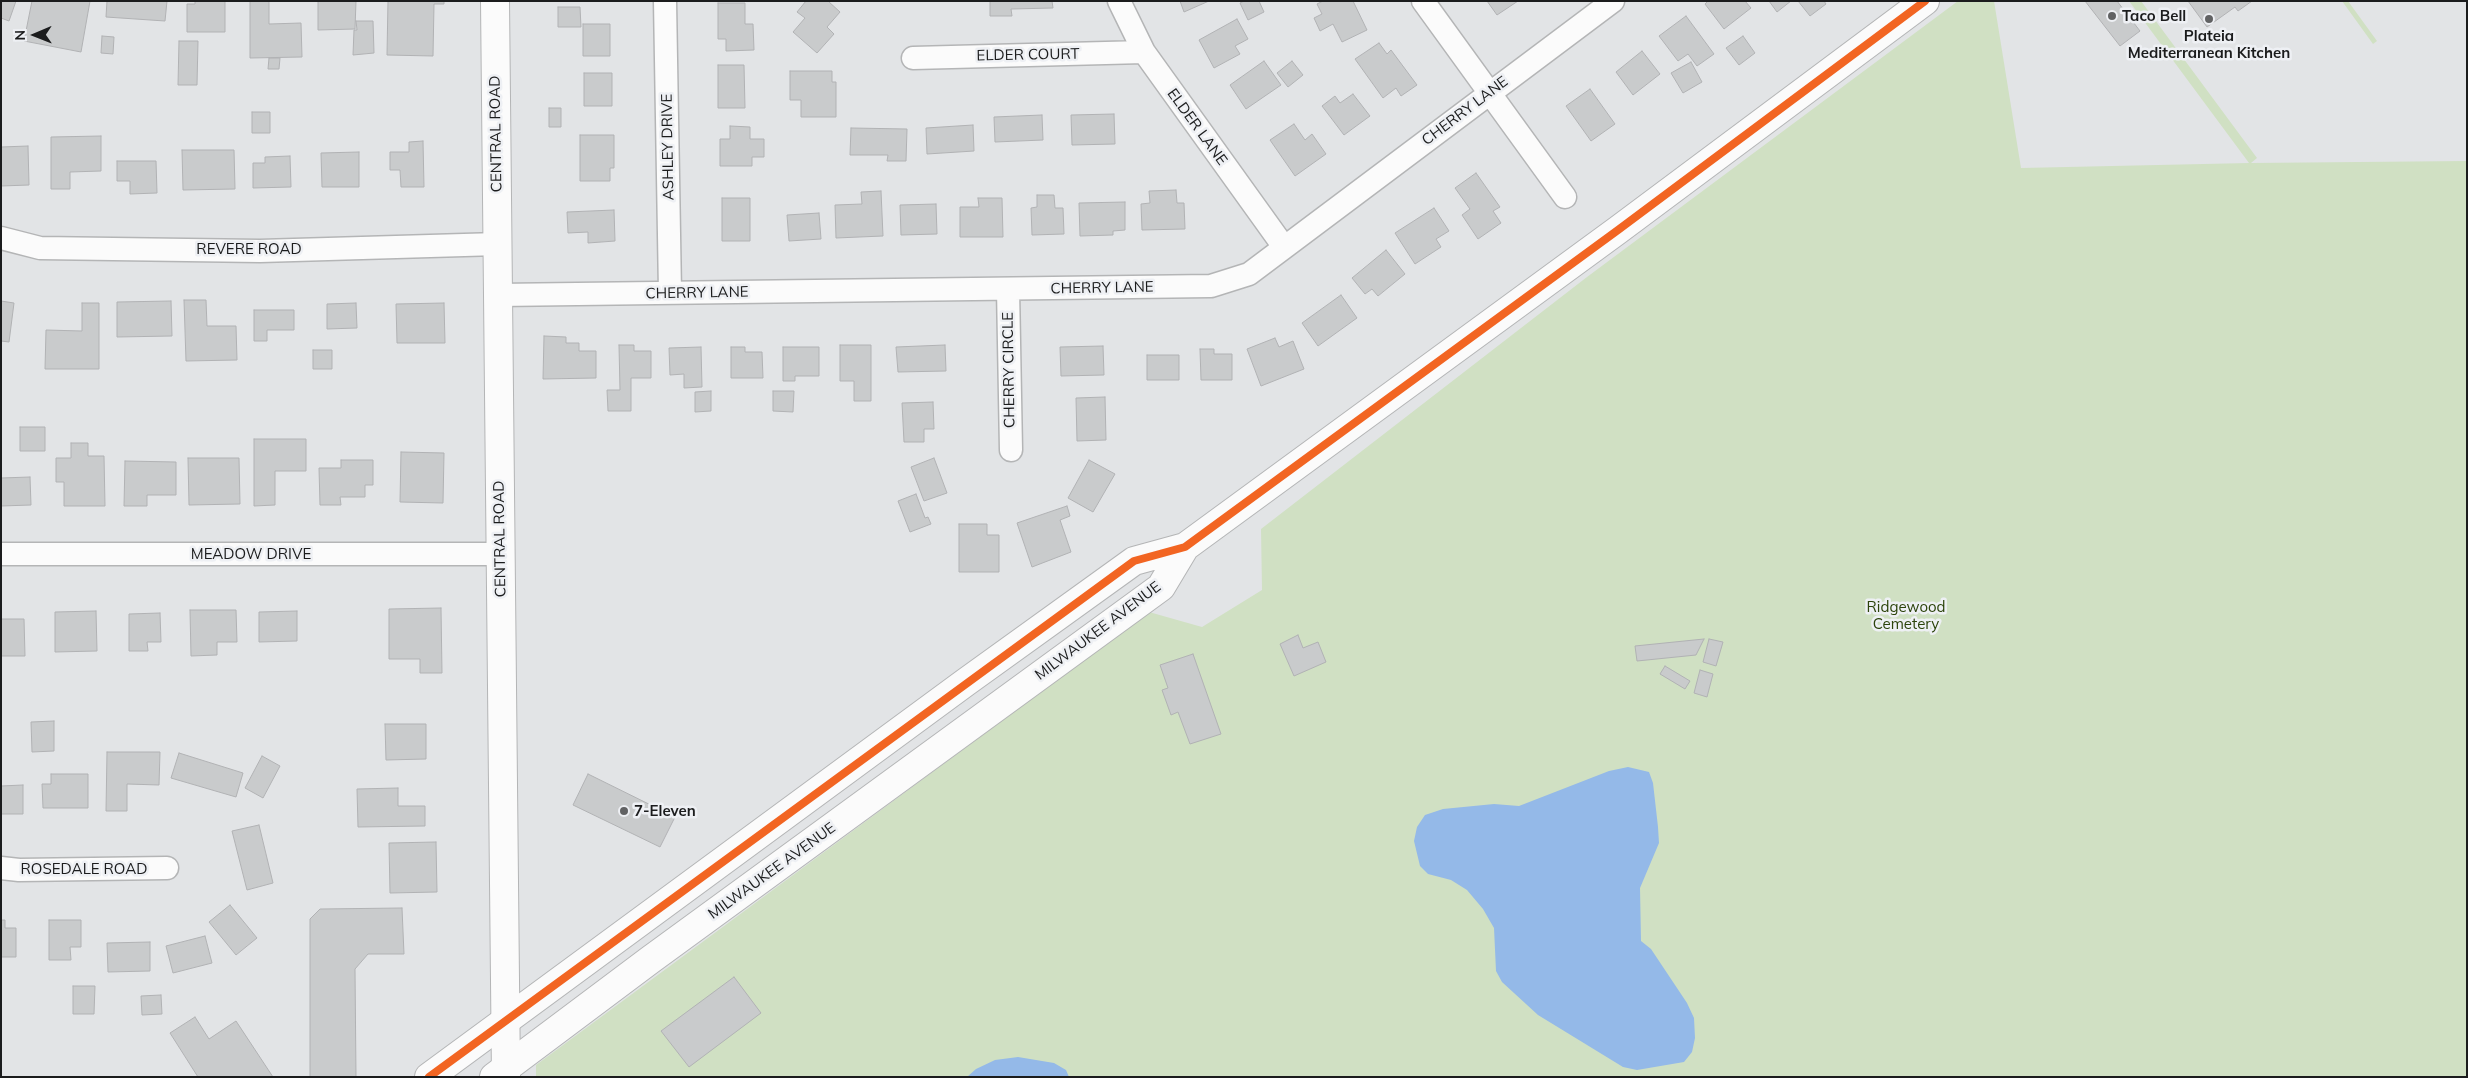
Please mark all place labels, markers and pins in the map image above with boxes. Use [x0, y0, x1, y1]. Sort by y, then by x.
place label: Taco Bell [2122, 7, 2186, 25]
marker: Taco Bell [2106, 10, 2118, 22]
marker: Plateia Mediterranean Kitchen [2203, 13, 2215, 25]
place label: Plateia Mediterranean Kitchen [2128, 27, 2290, 62]
place label: 7-Eleven [634, 802, 696, 820]
marker: 7-Eleven [618, 805, 630, 817]

